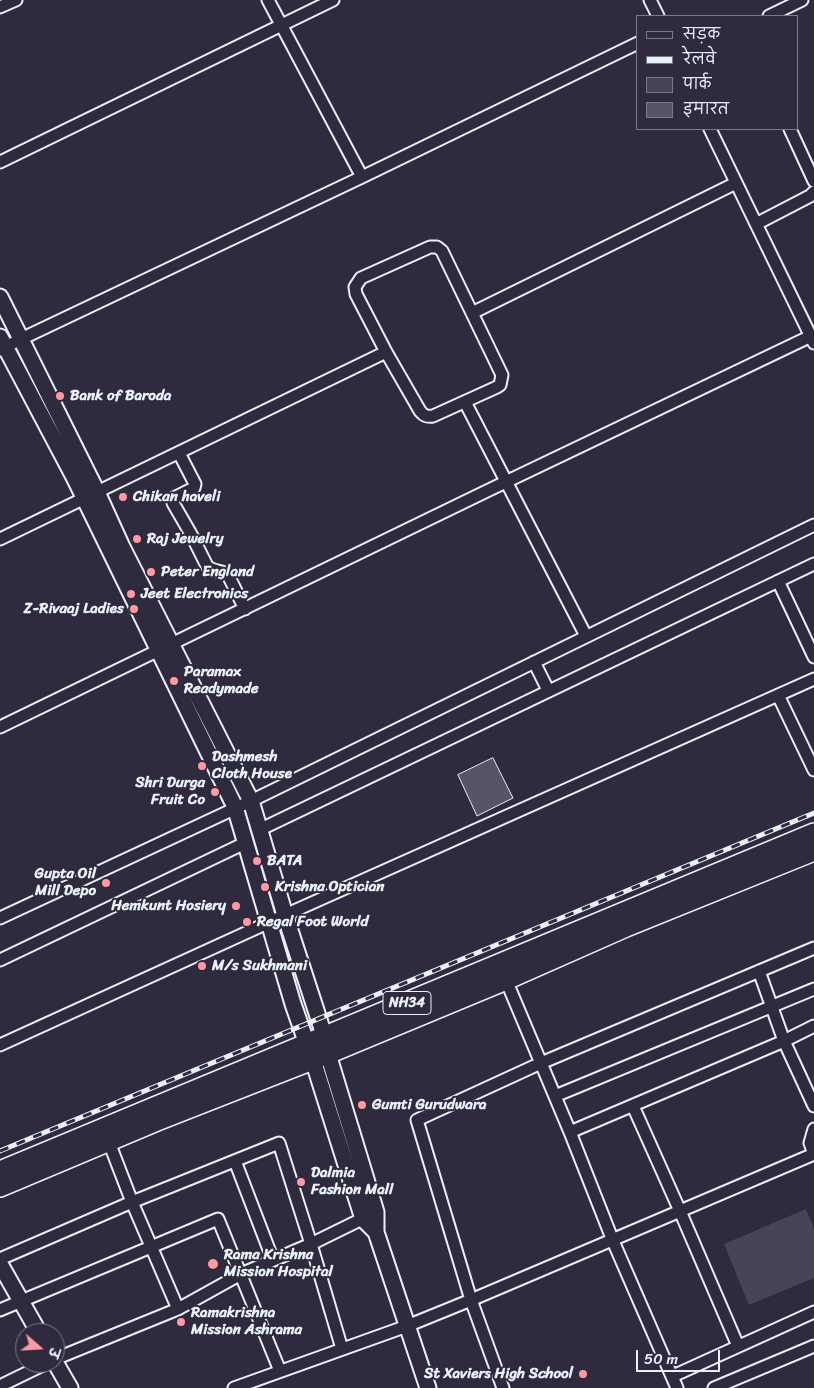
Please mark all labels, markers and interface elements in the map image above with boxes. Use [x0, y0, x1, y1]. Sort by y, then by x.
legend [636, 15, 799, 130]
text: सड़क [683, 21, 720, 47]
text: रेलवे [683, 46, 716, 72]
text: पार्क [683, 71, 711, 97]
text: इमारत [683, 96, 729, 122]
place label: Bank of Baroda [70, 387, 171, 405]
marker: Bank of Baroda [54, 390, 66, 402]
place label: Chikan haveli [133, 488, 220, 506]
marker: Chikan haveli [117, 491, 129, 503]
place label: Raj Jewelry [147, 530, 223, 548]
marker: Raj Jewelry [131, 533, 143, 545]
place label: Peter England [161, 563, 254, 581]
marker: Peter England [145, 566, 157, 578]
place label: Jeet Electronics [141, 585, 248, 603]
marker: Jeet Electronics [125, 588, 137, 600]
place label: Z-Rivaaj Ladies [23, 600, 124, 618]
marker: Z-Rivaaj Ladies [128, 603, 140, 615]
place label: Paramax Readymade [184, 663, 259, 698]
marker: Paramax Readymade [168, 675, 180, 687]
place label: Dashmesh Cloth House [212, 748, 292, 783]
marker: Dashmesh Cloth House [196, 760, 208, 772]
place label: Shri Durga Fruit Co [135, 774, 205, 809]
marker: Shri Durga Fruit Co [209, 786, 221, 798]
place label: BATA [267, 852, 302, 870]
marker: BATA [251, 855, 263, 867]
place label: Gupta Oil Mill Depo [35, 865, 96, 900]
marker: Gupta Oil Mill Depo [100, 877, 112, 889]
place label: Krishna Optician [275, 878, 384, 896]
marker: Krishna Optician [259, 881, 271, 893]
place label: Hemkunt Hosiery [111, 897, 226, 915]
marker: Hemkunt Hosiery [230, 900, 242, 912]
place label: Regal Foot World [257, 913, 368, 931]
marker: Regal Foot World [241, 916, 253, 928]
place label: M/s Sukhmani [212, 957, 307, 975]
marker: M/s Sukhmani [196, 960, 208, 972]
road number: NH34 [383, 991, 431, 1014]
place label: Gumti Gurudwara [372, 1096, 487, 1114]
marker: Gumti Gurudwara [356, 1099, 368, 1111]
place label: Dalmia Fashion Mall [311, 1164, 393, 1199]
marker: Dalmia Fashion Mall [295, 1176, 307, 1188]
place label: Rama Krishna Mission Hospital [224, 1246, 333, 1281]
marker: Rama Krishna Mission Hospital [206, 1257, 220, 1271]
place label: Ramakrishna Mission Ashrama [191, 1304, 302, 1339]
marker: Ramakrishna Mission Ashrama [175, 1316, 187, 1328]
north arrow [15, 1323, 65, 1373]
scale bar [639, 1340, 723, 1372]
text: उ [40, 1344, 67, 1361]
text: 50 m [644, 1346, 678, 1372]
place label: St Xaviers High School [424, 1365, 573, 1383]
marker: St Xaviers High School [577, 1368, 589, 1380]

